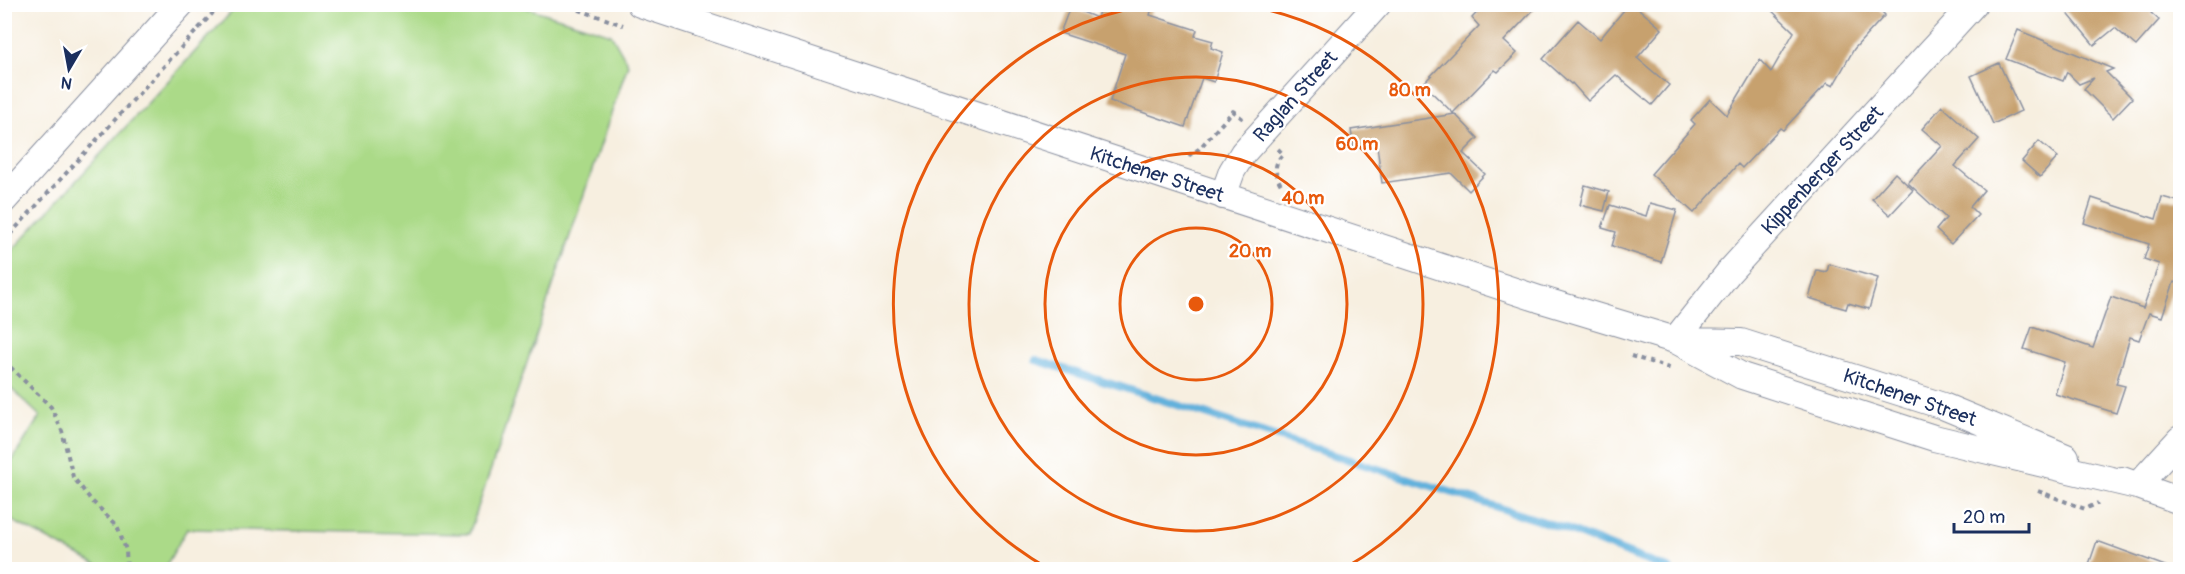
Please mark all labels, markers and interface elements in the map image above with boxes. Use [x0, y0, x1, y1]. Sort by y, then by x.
north arrow [39, 39, 99, 99]
street label: Raglan Street [1248, 45, 1344, 147]
text: N [59, 72, 74, 94]
text: 80 m [1389, 79, 1431, 102]
street label: Kippenberger Street [1756, 100, 1889, 240]
text: 60 m [1336, 133, 1378, 156]
street label: Kitchener Street [1087, 141, 1228, 208]
text: 40 m [1282, 187, 1324, 210]
text: 20 m [1229, 240, 1271, 263]
centre of rings [1186, 294, 1206, 314]
street label: Kitchener Street [1840, 363, 1981, 432]
scale bar [1954, 496, 2029, 534]
text: 20 m [1963, 506, 2005, 529]

